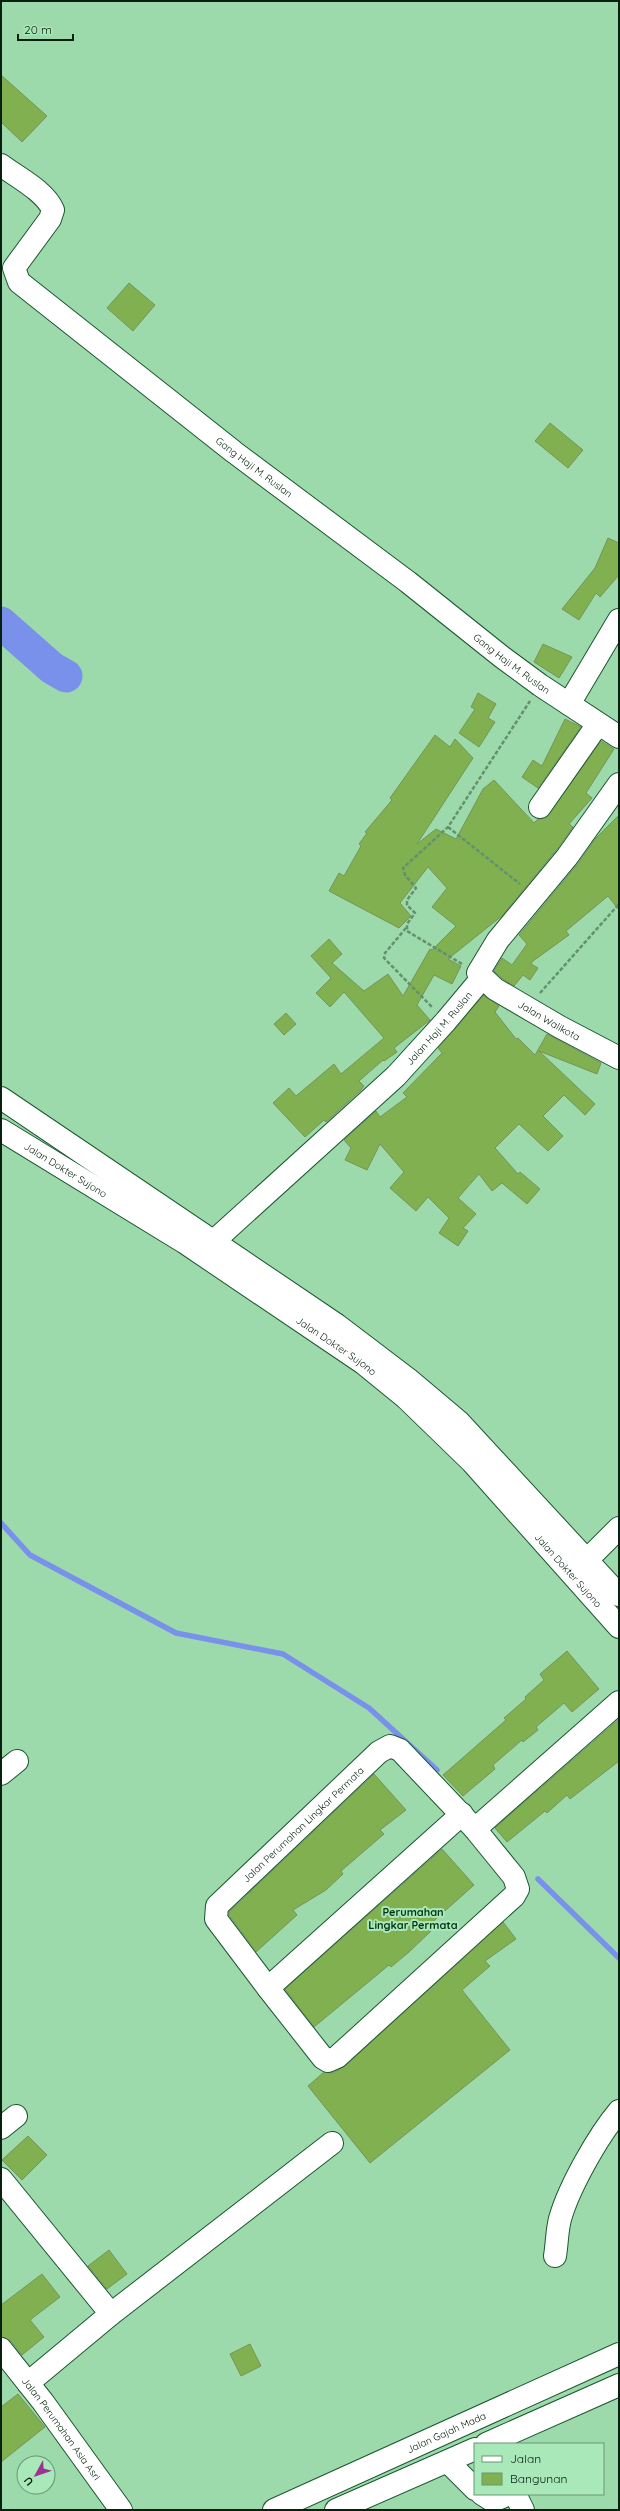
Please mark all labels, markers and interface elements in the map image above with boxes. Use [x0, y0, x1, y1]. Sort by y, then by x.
scale bar [18, 16, 73, 42]
text: 20 m [24, 22, 52, 37]
street label: Gang Haji M. Ruslan [213, 434, 295, 500]
street label: Gang Haji M. Ruslan [471, 630, 553, 696]
street label: Jalan Haji M. Ruslan [403, 989, 475, 1067]
street label: Jalan Walikota [516, 997, 582, 1043]
street label: Jalan Dokter Sujono [22, 1139, 110, 1200]
street label: Jalan Dokter Sujono [294, 1313, 379, 1378]
street label: Jalan Dokter Sujono [532, 1531, 605, 1610]
street label: Jalan Perumahan Lingkar Permata [239, 1764, 366, 1885]
district label: Perumahan Lingkar Permata [368, 1905, 458, 1932]
street label: Jalan Perumahan Asia Asri [19, 2375, 104, 2483]
street label: Jalan Gajah Mada [405, 2409, 488, 2456]
legend [474, 2443, 604, 2495]
text: Jalan [510, 2451, 541, 2466]
north arrow [16, 2455, 56, 2495]
text: Bangunan [510, 2471, 567, 2486]
text: U [20, 2474, 36, 2489]

